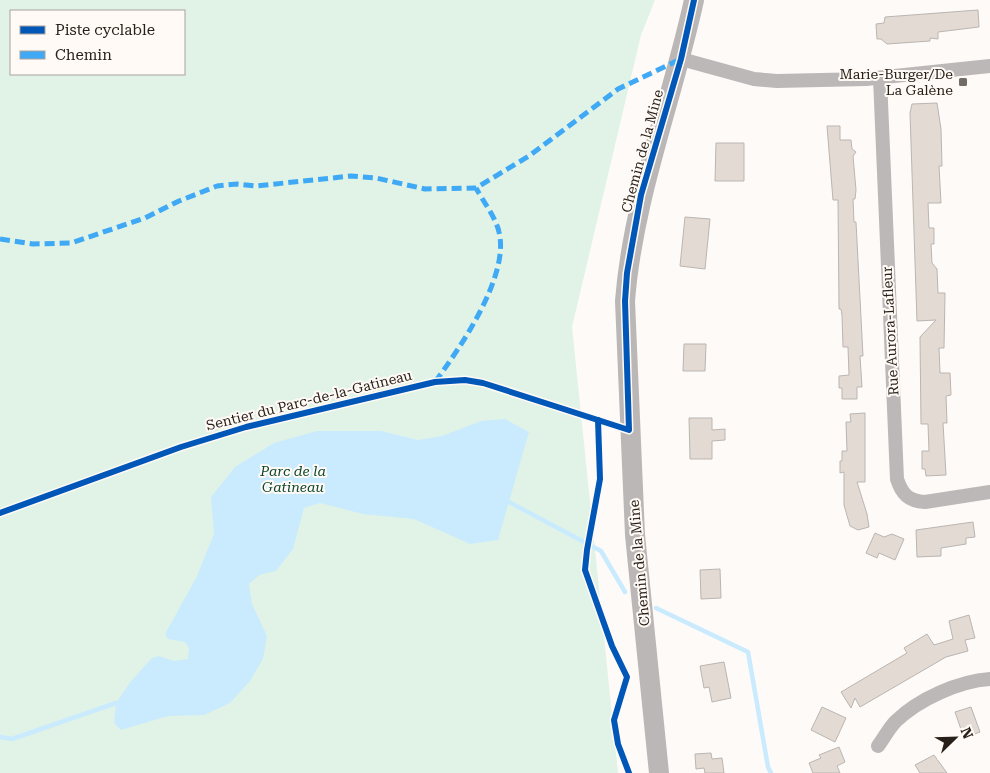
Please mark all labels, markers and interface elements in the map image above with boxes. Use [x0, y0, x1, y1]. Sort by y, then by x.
legend [10, 10, 185, 75]
text: Piste cyclable [55, 21, 155, 39]
text: Chemin [55, 46, 112, 64]
place label: Marie-Burger/De La Galène [839, 66, 953, 98]
marker: Marie-Burger/De La Galène [957, 76, 969, 88]
street label: Chemin de la Mine [618, 87, 666, 214]
street label: Rue Aurora-Lafleur [879, 266, 901, 396]
street label: Sentier du Parc-de-la-Gatineau [204, 367, 414, 433]
park label: Parc de la Gatineau [259, 463, 326, 495]
street label: Chemin de la Mine [625, 499, 652, 627]
north arrow [930, 713, 980, 763]
text: N [957, 725, 977, 741]

